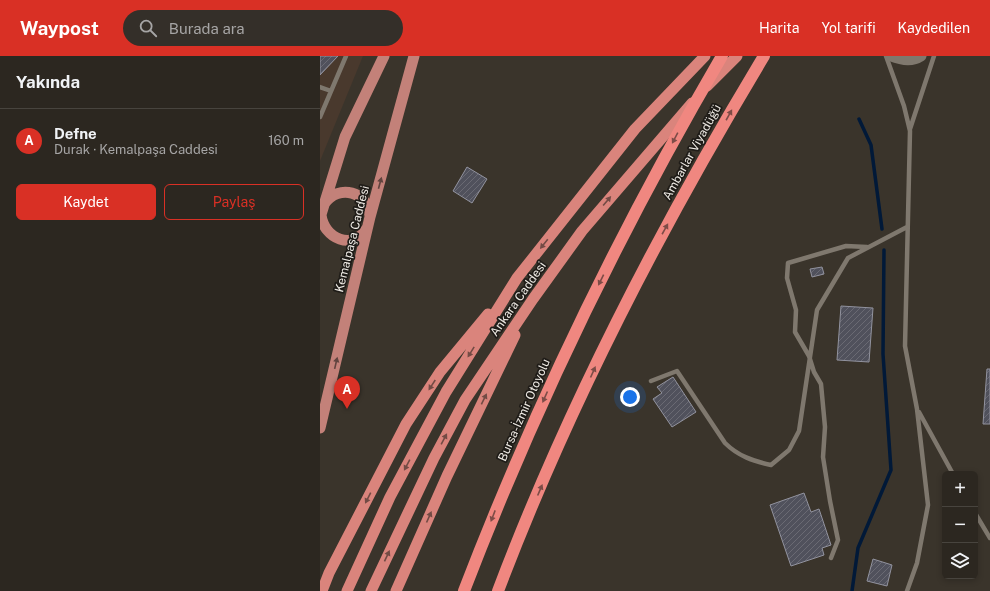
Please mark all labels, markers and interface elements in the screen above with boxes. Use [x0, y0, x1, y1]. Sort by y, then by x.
search box [123, 10, 403, 46]
text: Waypost [20, 17, 99, 39]
icon: search [137, 17, 159, 39]
text: Burada ara [169, 20, 245, 37]
text: Harita [759, 20, 799, 36]
text: Yol tarifi [821, 20, 876, 36]
text: Kaydedilen [898, 20, 970, 36]
text: Yakında [16, 72, 80, 92]
street label: Ambarlar Viyadüğü [660, 102, 724, 202]
one-way arrow [725, 110, 732, 121]
text: Defne [54, 125, 97, 142]
text: A [24, 133, 34, 148]
text: 160 m [268, 133, 304, 148]
one-way arrow [671, 133, 678, 144]
text: Durak · Kemalpaşa Caddesi [54, 142, 218, 157]
one-way arrow [377, 176, 383, 189]
button: Kaydet [16, 184, 156, 220]
button: Paylaş [164, 184, 304, 220]
street label: Kemalpaşa Caddesi [332, 184, 372, 294]
one-way arrow [603, 195, 612, 206]
one-way arrow [662, 223, 669, 235]
one-way arrow [539, 239, 548, 250]
street label: Ankara Caddesi [487, 259, 549, 339]
one-way arrow [598, 274, 604, 285]
one-way arrow [467, 347, 475, 357]
one-way arrow [333, 357, 339, 369]
street label: Bursa-İzmir Otoyolu [495, 357, 553, 463]
one-way arrow [590, 366, 596, 377]
pin: A [334, 376, 360, 409]
one-way arrow [428, 379, 436, 390]
your location [620, 387, 640, 407]
one-way arrow [542, 391, 548, 402]
one-way arrow [481, 393, 487, 405]
one-way arrow [441, 433, 447, 445]
one-way arrow [404, 459, 410, 471]
map controls [942, 471, 978, 579]
button: + [942, 471, 978, 507]
one-way arrow [537, 485, 543, 496]
one-way arrow [365, 492, 371, 503]
button: − [942, 507, 978, 543]
one-way arrow [426, 510, 432, 522]
one-way arrow [489, 510, 495, 522]
button: layers [942, 543, 978, 579]
one-way arrow [384, 550, 390, 561]

